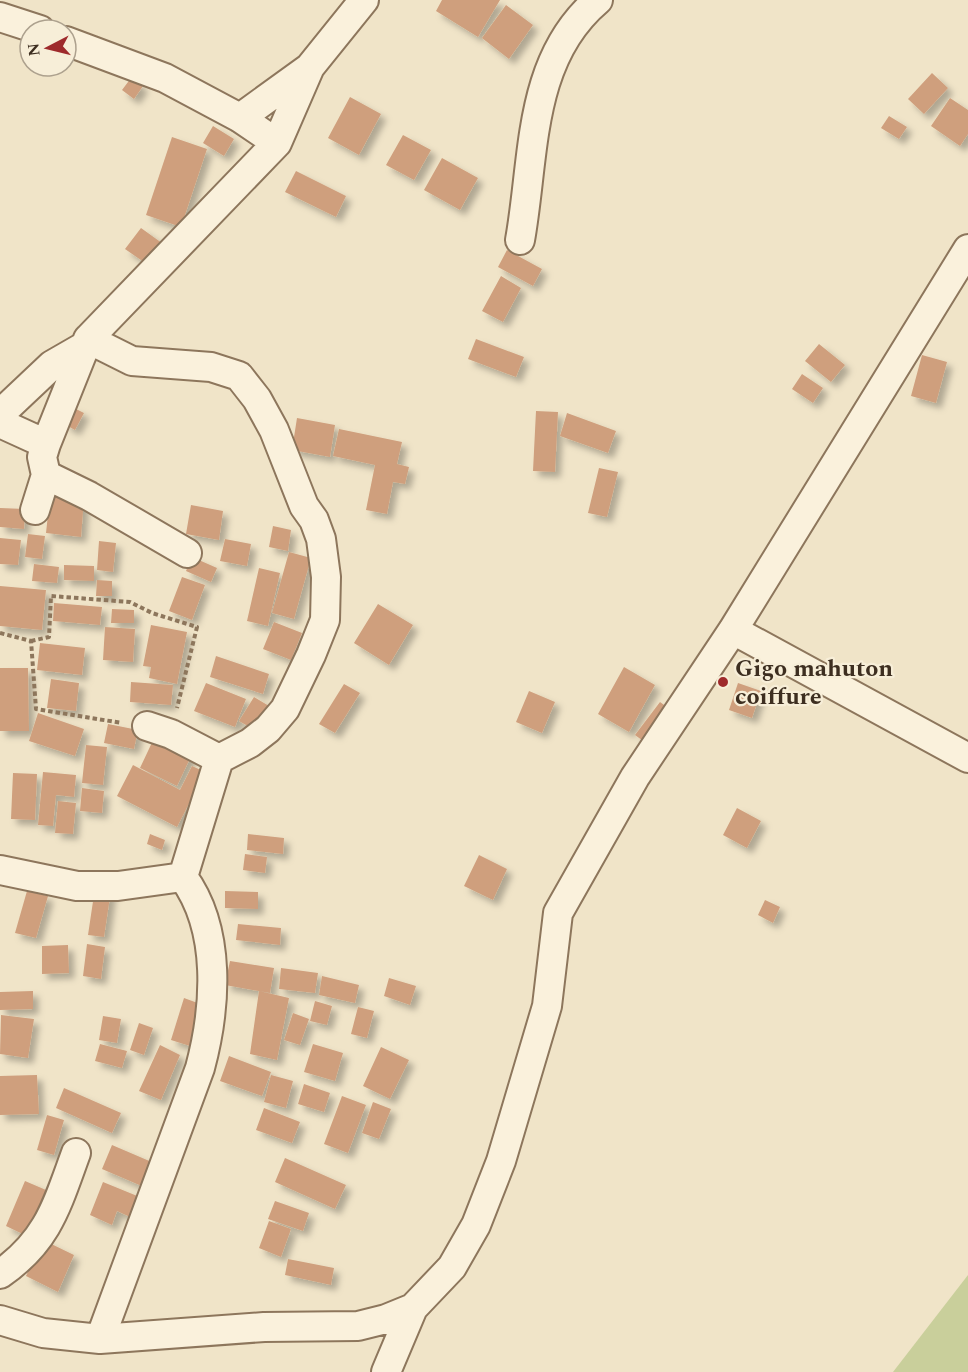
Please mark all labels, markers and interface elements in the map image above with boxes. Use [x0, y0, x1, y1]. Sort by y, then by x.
north arrow [18, 18, 78, 78]
text: N [21, 42, 47, 58]
place label: Gigo mahuton coiffure [735, 651, 893, 715]
marker: Gigo mahuton coiffure [716, 675, 730, 689]

